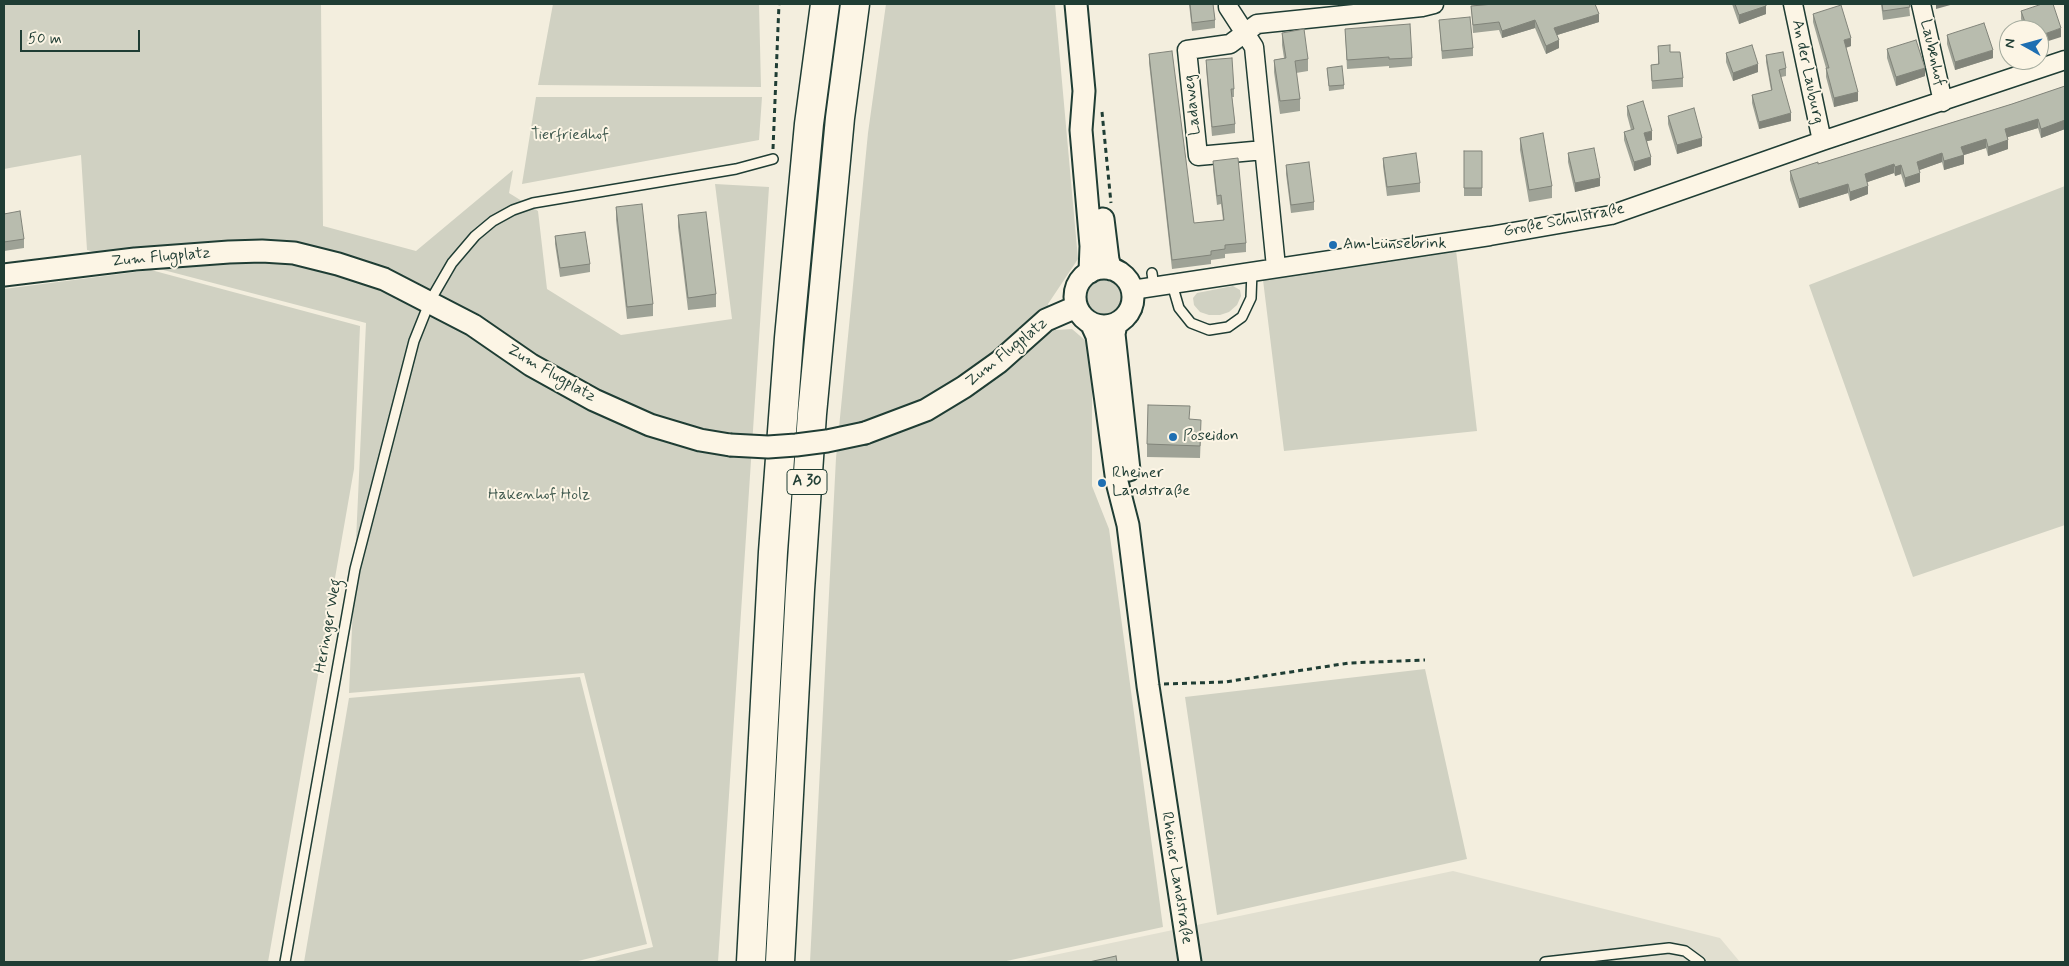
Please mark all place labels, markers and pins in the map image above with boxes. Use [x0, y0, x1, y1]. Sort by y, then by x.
place label: Am Lünsebrink [1343, 235, 1447, 255]
marker: Am Lünsebrink [1327, 239, 1339, 251]
place label: Poseidon [1183, 427, 1239, 447]
marker: Poseidon [1167, 431, 1179, 443]
place label: Rheiner Landstraße [1112, 464, 1190, 502]
marker: Rheiner Landstraße [1096, 477, 1108, 489]

